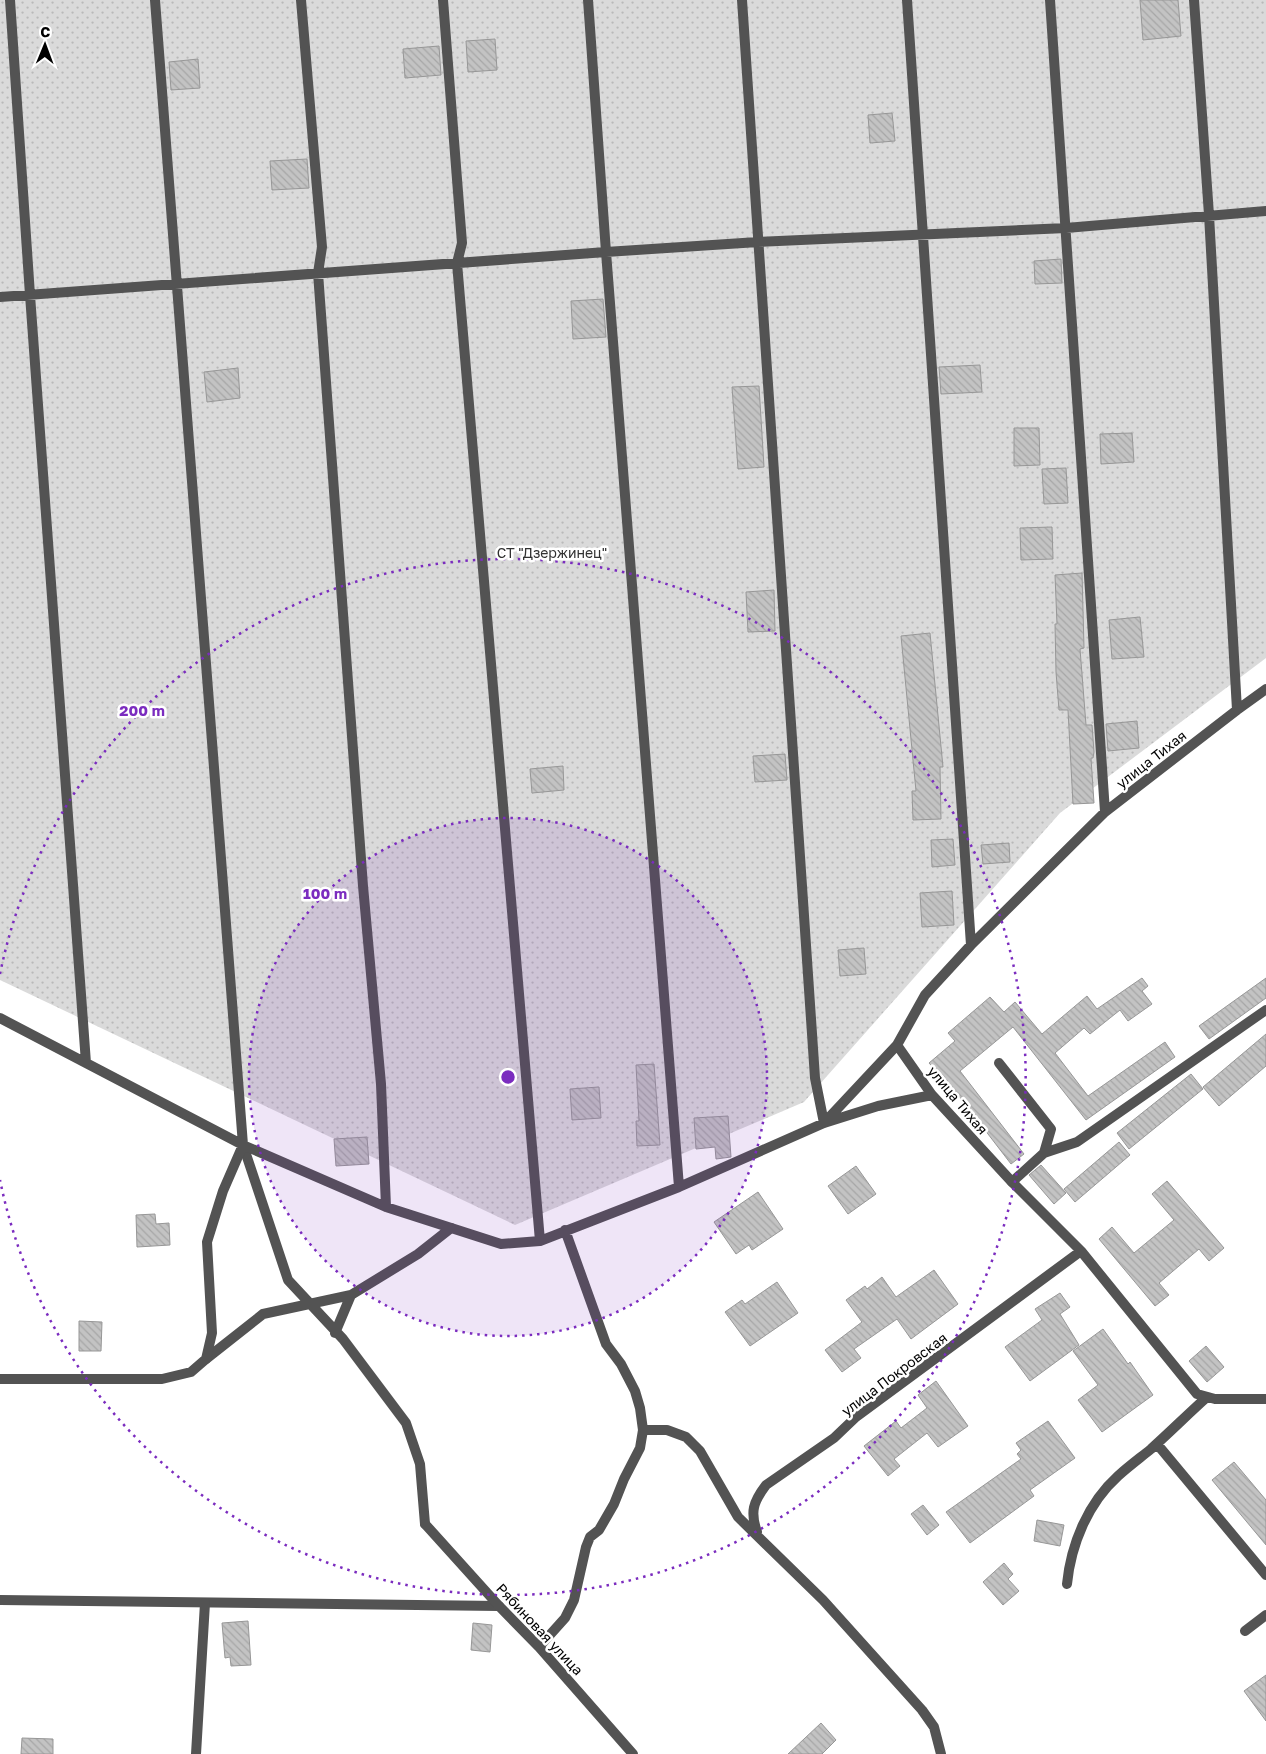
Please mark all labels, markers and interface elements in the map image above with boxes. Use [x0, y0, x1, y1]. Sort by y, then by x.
north arrow [20, 20, 70, 70]
text: С [40, 23, 50, 40]
park label: СТ "Дзержинец" [497, 544, 607, 561]
text: 200 m [119, 701, 165, 719]
street label: улица Тихая [1113, 726, 1189, 792]
text: 100 m [303, 884, 347, 902]
street label: улица Тихая [925, 1062, 991, 1138]
centre of rings [499, 1068, 517, 1086]
street label: улица Покровская [838, 1329, 950, 1419]
street label: Рябиновая улица [493, 1580, 587, 1678]

